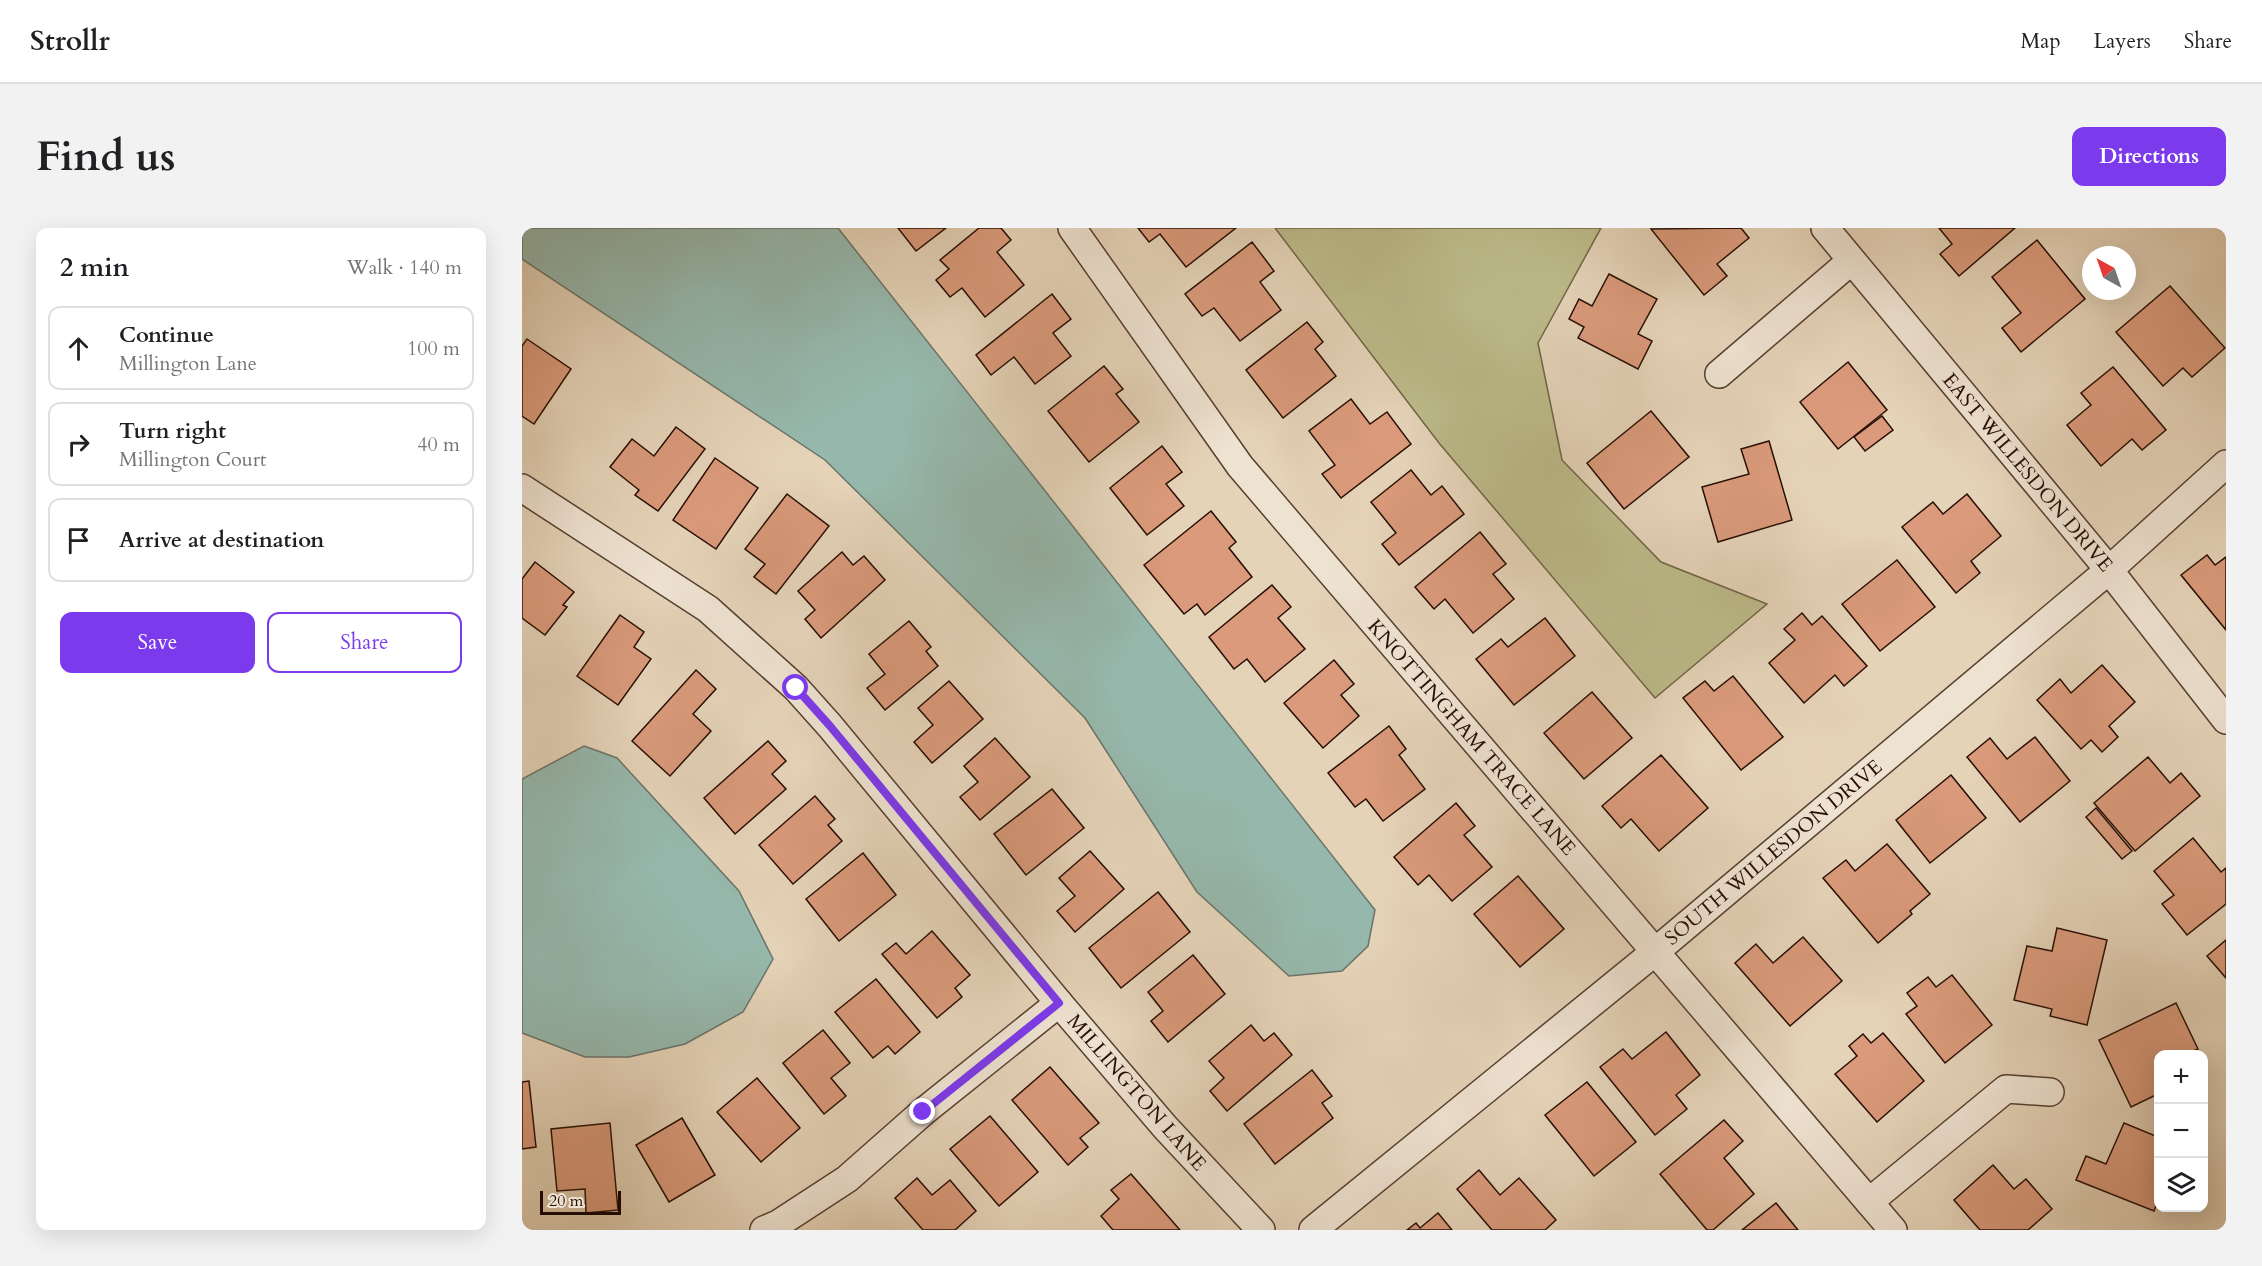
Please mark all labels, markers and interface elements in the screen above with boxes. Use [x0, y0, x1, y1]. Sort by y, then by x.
text: Strollr [30, 22, 110, 60]
text: Map [2021, 27, 2061, 56]
text: Layers [2094, 27, 2151, 56]
text: Share [2184, 27, 2232, 56]
button: Directions [2072, 127, 2226, 186]
text: Find us [36, 128, 176, 185]
north arrow [2082, 246, 2136, 300]
text: 2 min [60, 250, 129, 285]
text: Walk · 140 m [347, 254, 462, 281]
text: Continue [119, 320, 214, 350]
icon: ahead [62, 332, 95, 365]
text: 100 m [407, 335, 460, 362]
text: Millington Lane [119, 350, 257, 377]
street label: EAST WILLESDON DRIVE [1936, 367, 2119, 578]
text: Turn right [119, 416, 226, 446]
icon: right [62, 428, 95, 461]
text: 40 m [417, 431, 460, 458]
text: Millington Court [119, 446, 266, 473]
icon: arrive [62, 524, 95, 557]
text: Arrive at destination [119, 525, 324, 555]
button: Save [60, 612, 255, 673]
button: Share [267, 612, 462, 673]
street label: KNOTTINGHAM TRACE LANE [1361, 613, 1582, 861]
route start [782, 674, 808, 700]
street label: SOUTH WILLESDON DRIVE [1659, 753, 1888, 951]
street label: MILLINGTON LANE [1061, 1008, 1212, 1177]
map controls [2154, 1050, 2208, 1212]
button: + [2154, 1050, 2208, 1104]
route end [909, 1098, 935, 1124]
button: − [2154, 1104, 2208, 1158]
button: layers [2154, 1158, 2208, 1212]
scale bar [540, 1188, 621, 1216]
text: 20 m [549, 1190, 583, 1212]

